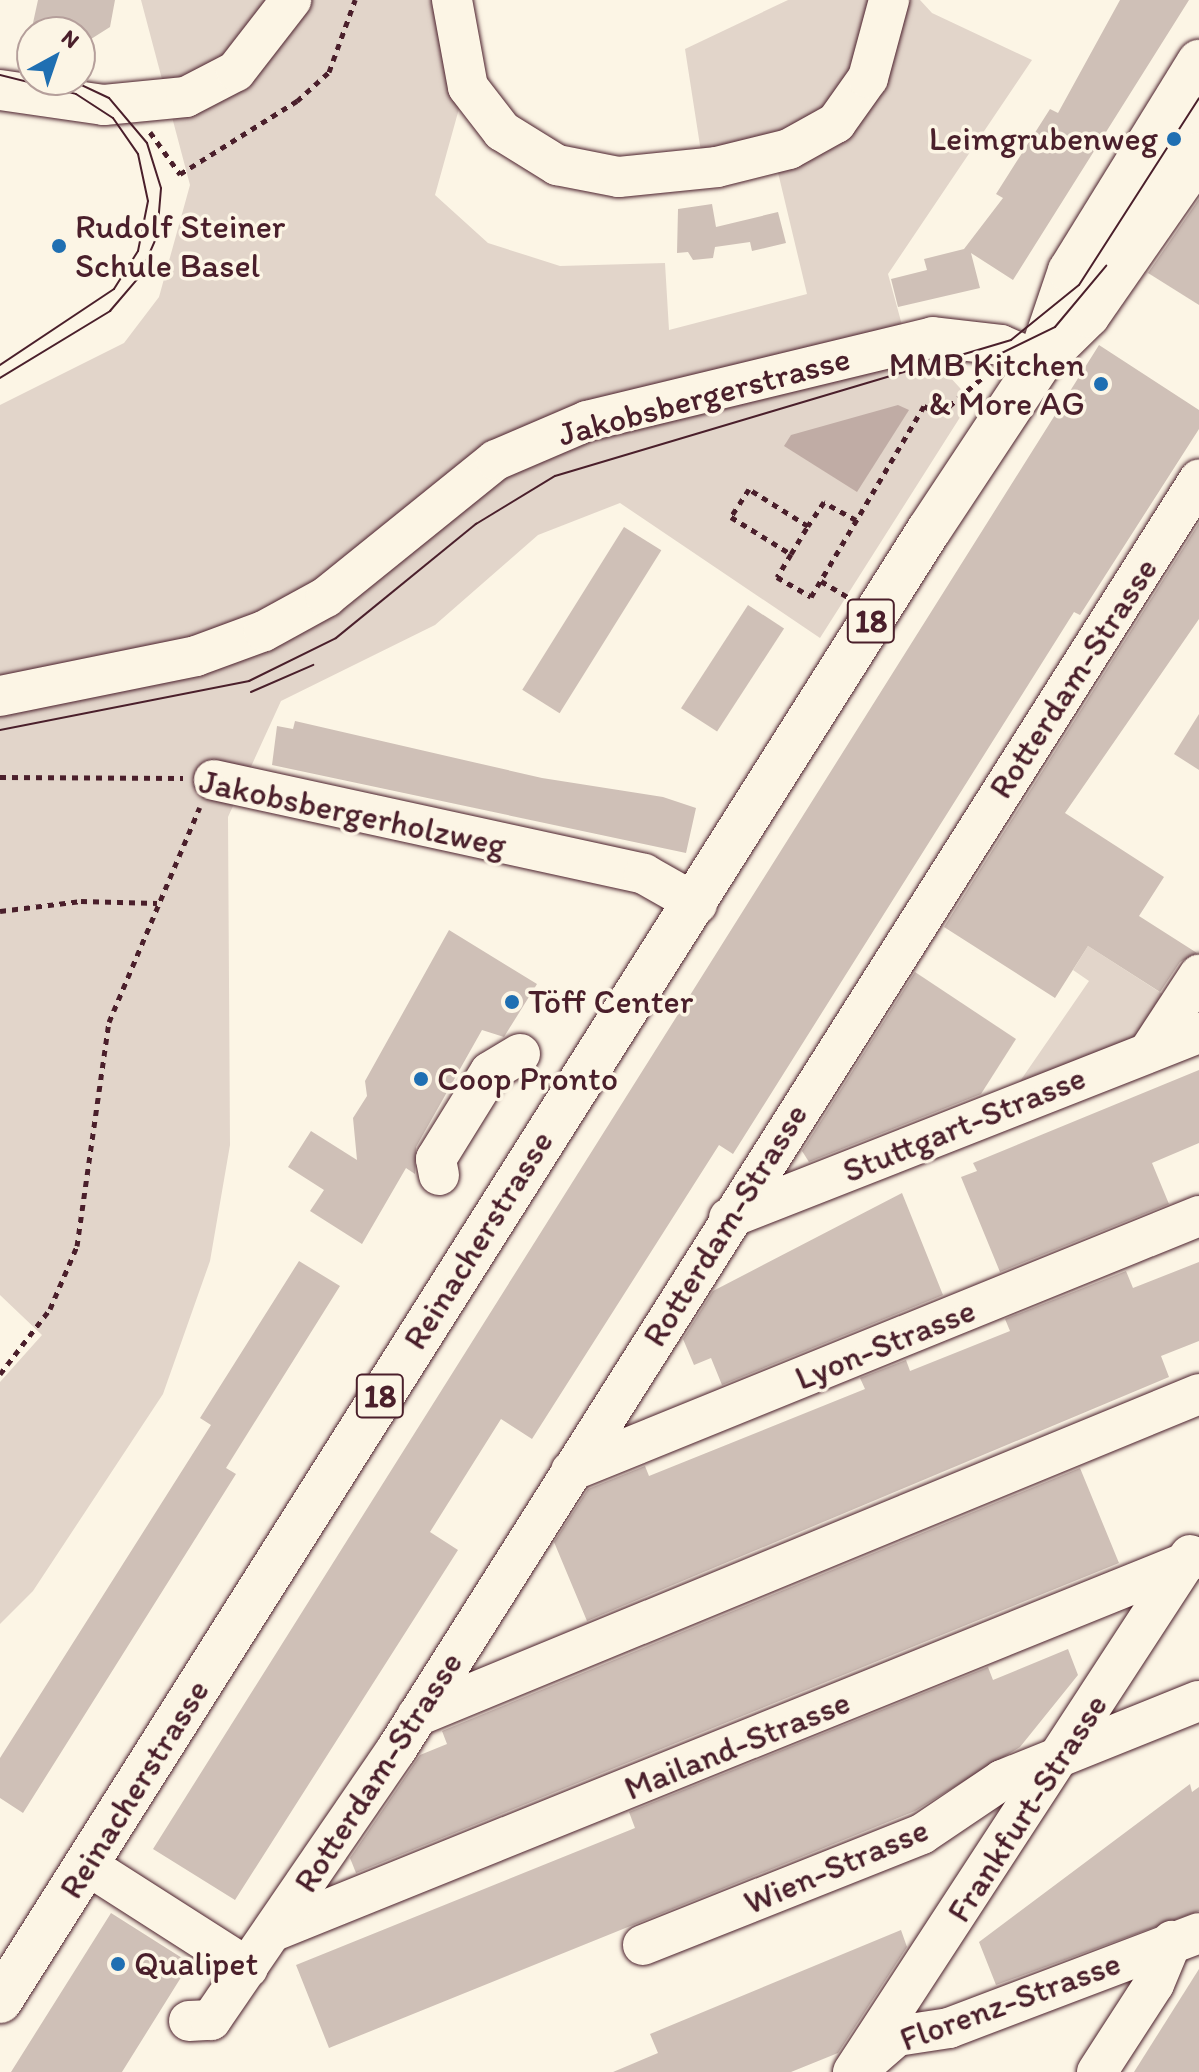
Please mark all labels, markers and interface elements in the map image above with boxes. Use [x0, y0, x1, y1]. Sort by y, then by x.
north arrow [16, 16, 96, 96]
text: N [56, 24, 85, 54]
place label: Leimgrubenweg [929, 119, 1158, 159]
marker: Leimgrubenweg [1165, 130, 1183, 148]
place label: Rudolf Steiner Schule Basel [75, 206, 285, 286]
marker: Rudolf Steiner Schule Basel [50, 237, 68, 255]
street label: Jakobsbergerstrasse [554, 337, 854, 455]
place label: MMB Kitchen & More AG [889, 344, 1085, 424]
marker: MMB Kitchen & More AG [1092, 375, 1110, 393]
street label: Rotterdam-Strasse [980, 550, 1166, 806]
road number: 18 [845, 593, 897, 649]
street label: Jakobsbergerholzweg [196, 761, 510, 865]
place label: Töff Center [528, 982, 693, 1022]
marker: Töff Center [503, 993, 521, 1011]
street label: Stuttgart-Strasse [837, 1057, 1091, 1191]
place label: Coop Pronto [437, 1059, 618, 1099]
marker: Coop Pronto [412, 1070, 430, 1088]
street label: Rotterdam-Strasse [634, 1096, 816, 1354]
street label: Reinacherstrasse [394, 1123, 562, 1357]
street label: Lyon-Strasse [789, 1289, 981, 1399]
road number: 18 [354, 1368, 406, 1424]
street label: Rotterdam-Strasse [285, 1644, 471, 1900]
street label: Reinacherstrasse [50, 1672, 218, 1906]
street label: Mailand-Strasse [618, 1681, 856, 1809]
street label: Frankfurt-Strasse [938, 1686, 1116, 1930]
street label: Wien-Strasse [738, 1809, 934, 1923]
street label: Florenz-Strasse [894, 1942, 1126, 2060]
place label: Qualipet [134, 1944, 258, 1984]
marker: Qualipet [109, 1955, 127, 1973]

